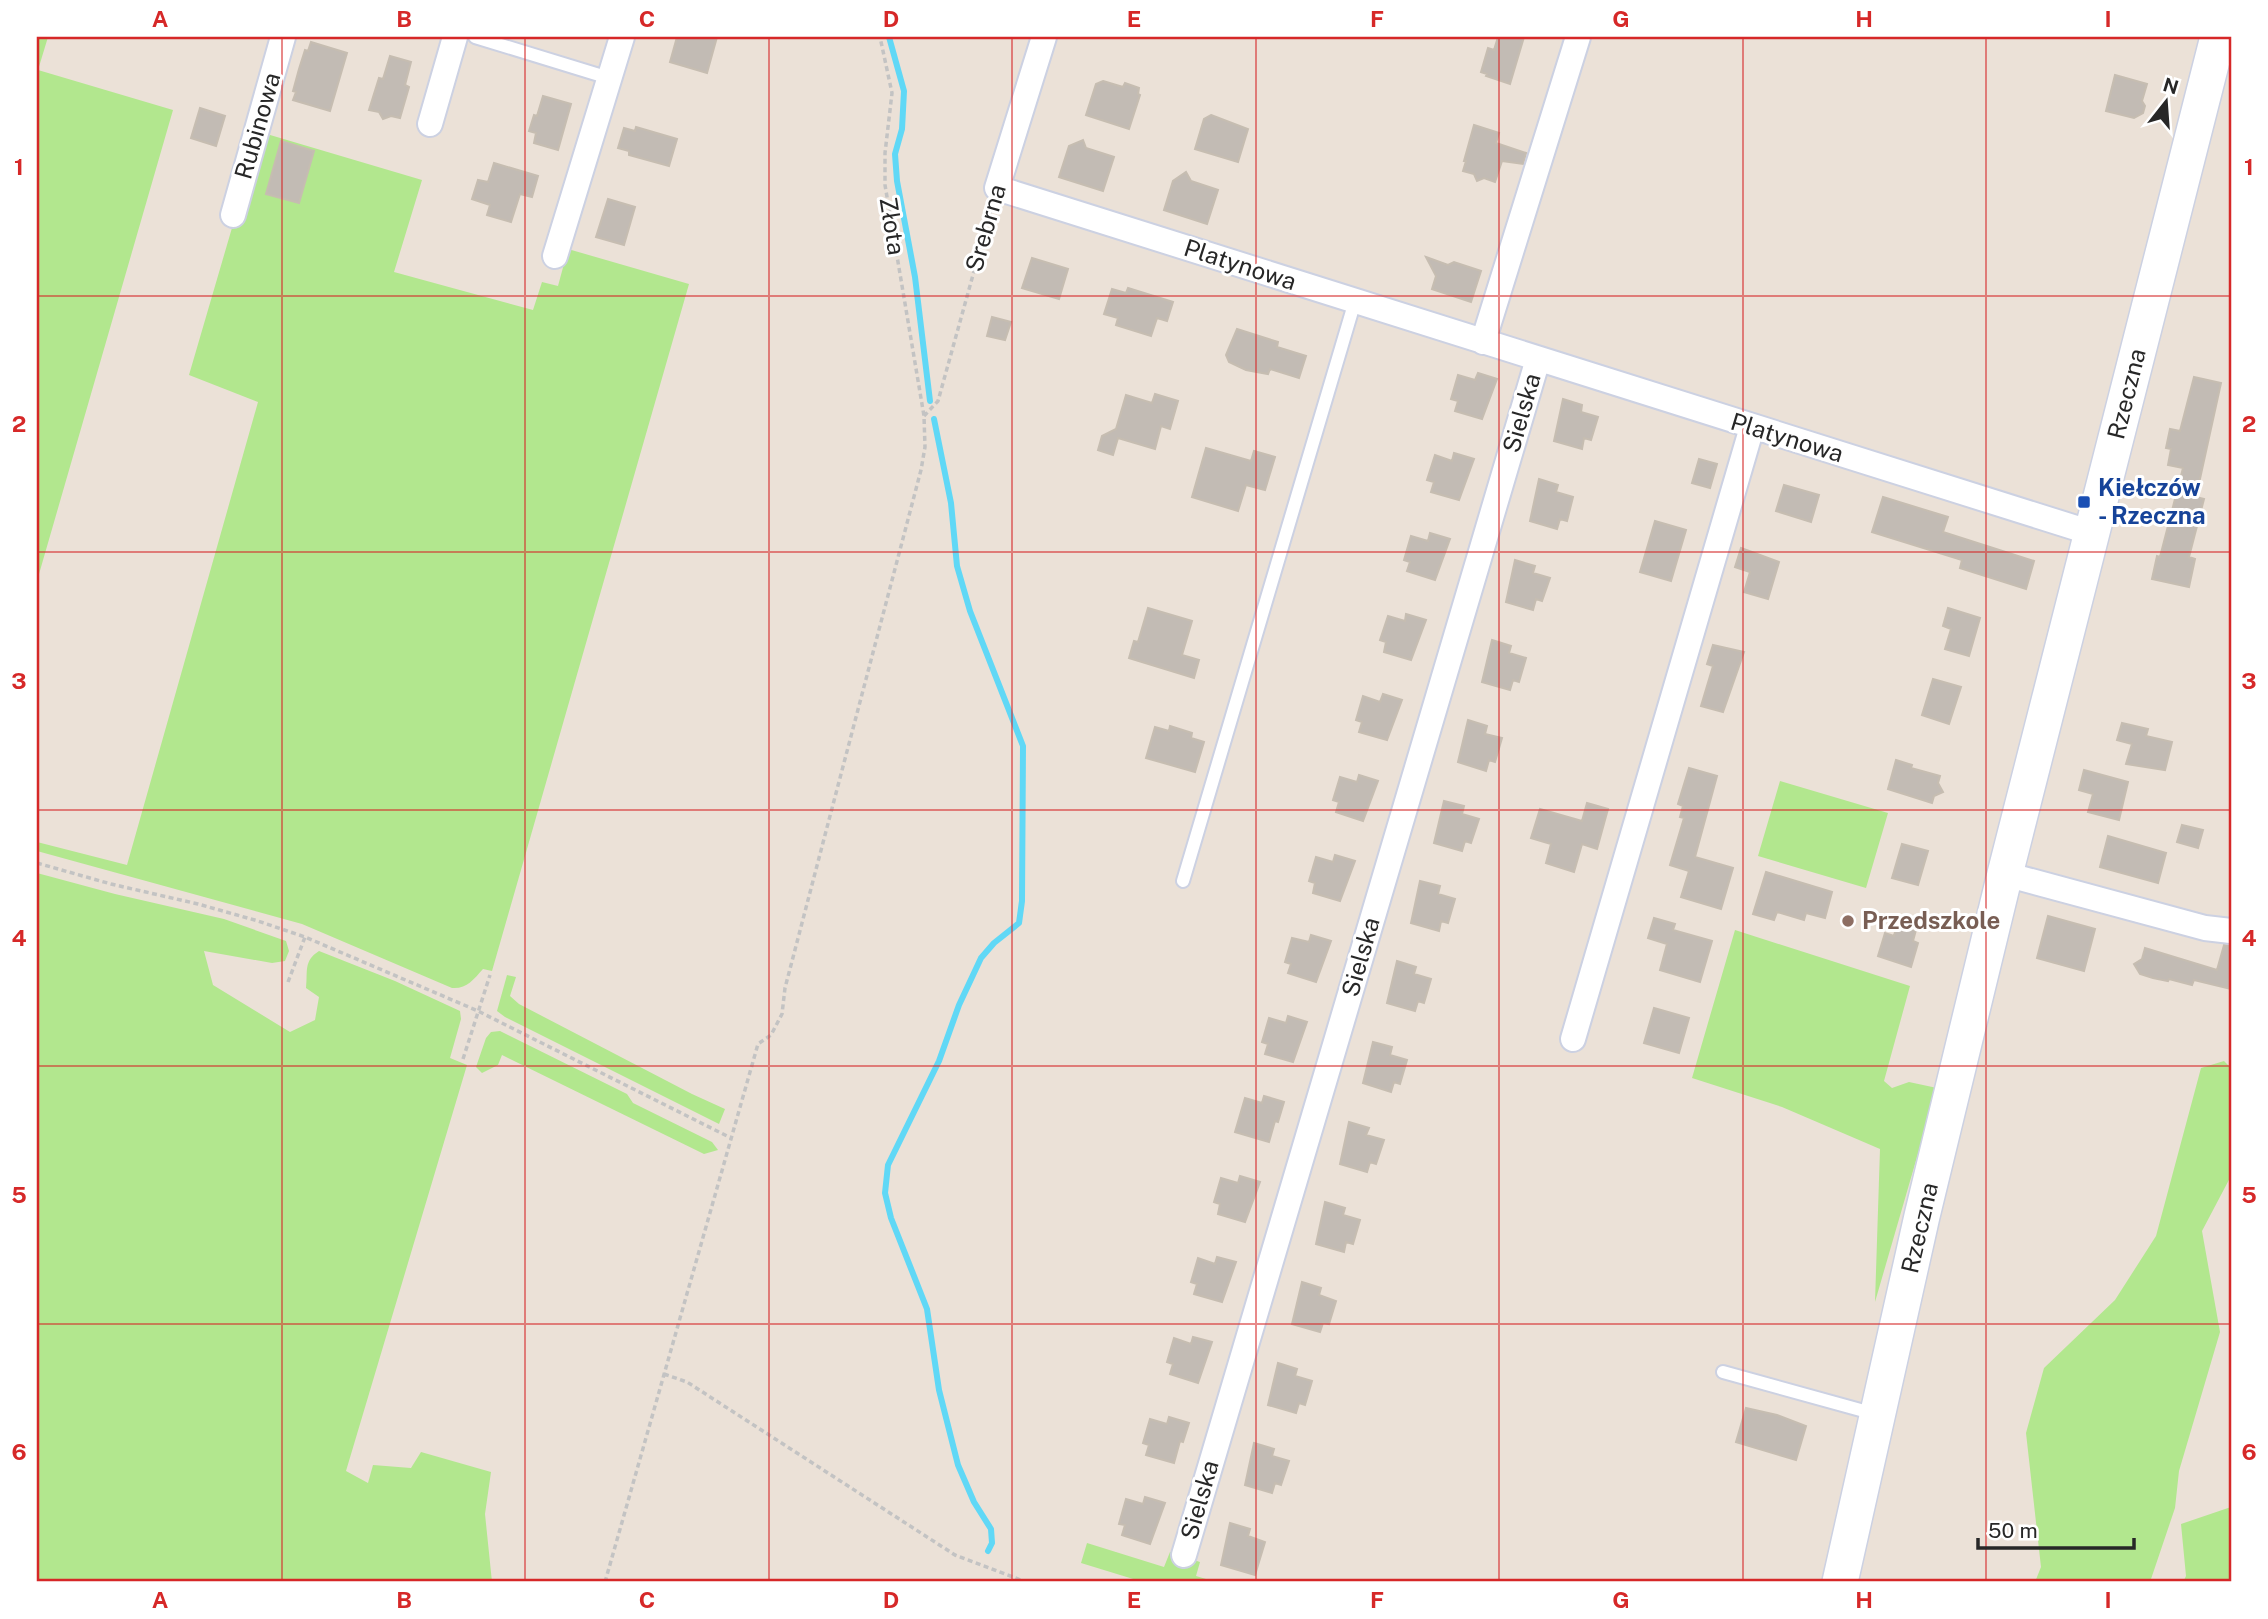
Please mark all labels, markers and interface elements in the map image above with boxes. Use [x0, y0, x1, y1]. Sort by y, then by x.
text: A [152, 5, 169, 32]
text: B [396, 5, 412, 32]
text: C [639, 5, 655, 32]
text: D [883, 5, 899, 32]
text: E [1127, 5, 1141, 32]
text: F [1370, 5, 1384, 32]
text: G [1612, 5, 1630, 32]
text: H [1855, 5, 1873, 32]
text: I [2104, 5, 2112, 32]
north arrow [2132, 66, 2202, 136]
street label: Rubinowa [228, 69, 286, 182]
text: N [2161, 73, 2181, 98]
text: 1 [14, 153, 24, 180]
text: 1 [2244, 153, 2254, 180]
street label: Srebrna [959, 181, 1011, 275]
street label: Złota [875, 195, 911, 257]
street label: Platynowa [1181, 233, 1300, 295]
street label: Rzeczna [2101, 346, 2151, 442]
street label: Sielska [1496, 370, 1546, 456]
street label: Platynowa [1728, 407, 1847, 467]
text: 2 [12, 410, 26, 437]
text: 2 [2242, 410, 2256, 437]
place label: Kiełczów - Rzeczna [2098, 473, 2206, 529]
marker: Kiełczów - Rzeczna [2076, 494, 2092, 510]
text: 3 [11, 667, 27, 694]
text: 3 [2241, 667, 2257, 694]
place label: Przedszkole [1862, 906, 2000, 934]
marker: Przedszkole [1840, 913, 1856, 929]
street label: Sielska [1335, 914, 1385, 1000]
text: 4 [11, 924, 27, 951]
text: 4 [2241, 924, 2257, 951]
street label: Rzeczna [1895, 1180, 1943, 1276]
text: 5 [11, 1181, 27, 1208]
text: 5 [2241, 1181, 2257, 1208]
text: 6 [11, 1438, 27, 1465]
text: 6 [2241, 1438, 2257, 1465]
street label: Sielska [1174, 1457, 1224, 1543]
scale bar [1978, 1507, 2133, 1551]
text: 50 m [1988, 1518, 2038, 1543]
text: A [152, 1586, 169, 1613]
text: B [396, 1586, 412, 1613]
text: C [639, 1586, 655, 1613]
text: D [883, 1586, 899, 1613]
text: E [1127, 1586, 1141, 1613]
text: F [1370, 1586, 1384, 1613]
text: G [1612, 1586, 1630, 1613]
text: H [1855, 1586, 1873, 1613]
text: I [2104, 1586, 2112, 1613]

